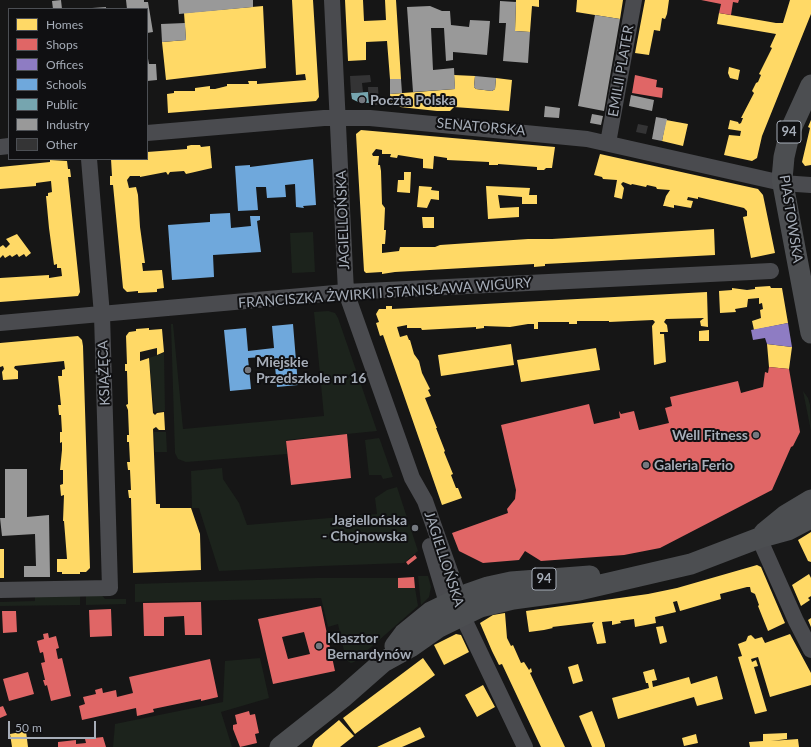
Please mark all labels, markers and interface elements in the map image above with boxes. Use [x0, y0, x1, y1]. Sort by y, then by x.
legend [8, 8, 148, 160]
text: Homes [46, 17, 83, 32]
street label: EMILII PLATER [605, 24, 637, 118]
text: Shops [46, 37, 78, 52]
text: Offices [46, 57, 83, 72]
text: Schools [46, 77, 87, 92]
place label: Poczta Polska [370, 92, 456, 108]
marker: Poczta Polska [357, 95, 367, 105]
text: Public [46, 97, 78, 112]
street label: SENATORSKA [436, 115, 526, 139]
text: Industry [46, 117, 89, 132]
road number: 94 [777, 121, 801, 143]
text: Other [46, 137, 77, 152]
street label: JAGIELLOŃSKA [333, 170, 353, 270]
street label: PIASTOWSKA [776, 174, 806, 264]
street label: FRANCISZKA ŻWIRKI I STANISŁAWA WIGURY [238, 274, 532, 312]
street label: KSIĄŻĘCA [94, 340, 114, 406]
place label: Miejskie Przedszkole nr 16 [256, 354, 366, 386]
marker: Miejskie Przedszkole nr 16 [243, 365, 253, 375]
place label: Well Fitness [672, 427, 748, 443]
marker: Well Fitness [751, 430, 761, 440]
place label: Galeria Ferio [654, 457, 733, 473]
marker: Galeria Ferio [641, 460, 651, 470]
street label: JAGIELLOŃSKA [421, 509, 467, 609]
place label: Jagiellońska - Chojnowska [322, 512, 407, 544]
marker: Jagiellońska - Chojnowska [410, 523, 420, 533]
road number: 94 [532, 568, 556, 590]
place label: Klasztor Bernardynów [327, 630, 411, 662]
marker: Klasztor Bernardynów [314, 641, 324, 651]
scale bar [10, 713, 98, 739]
text: 50 m [15, 720, 42, 735]

